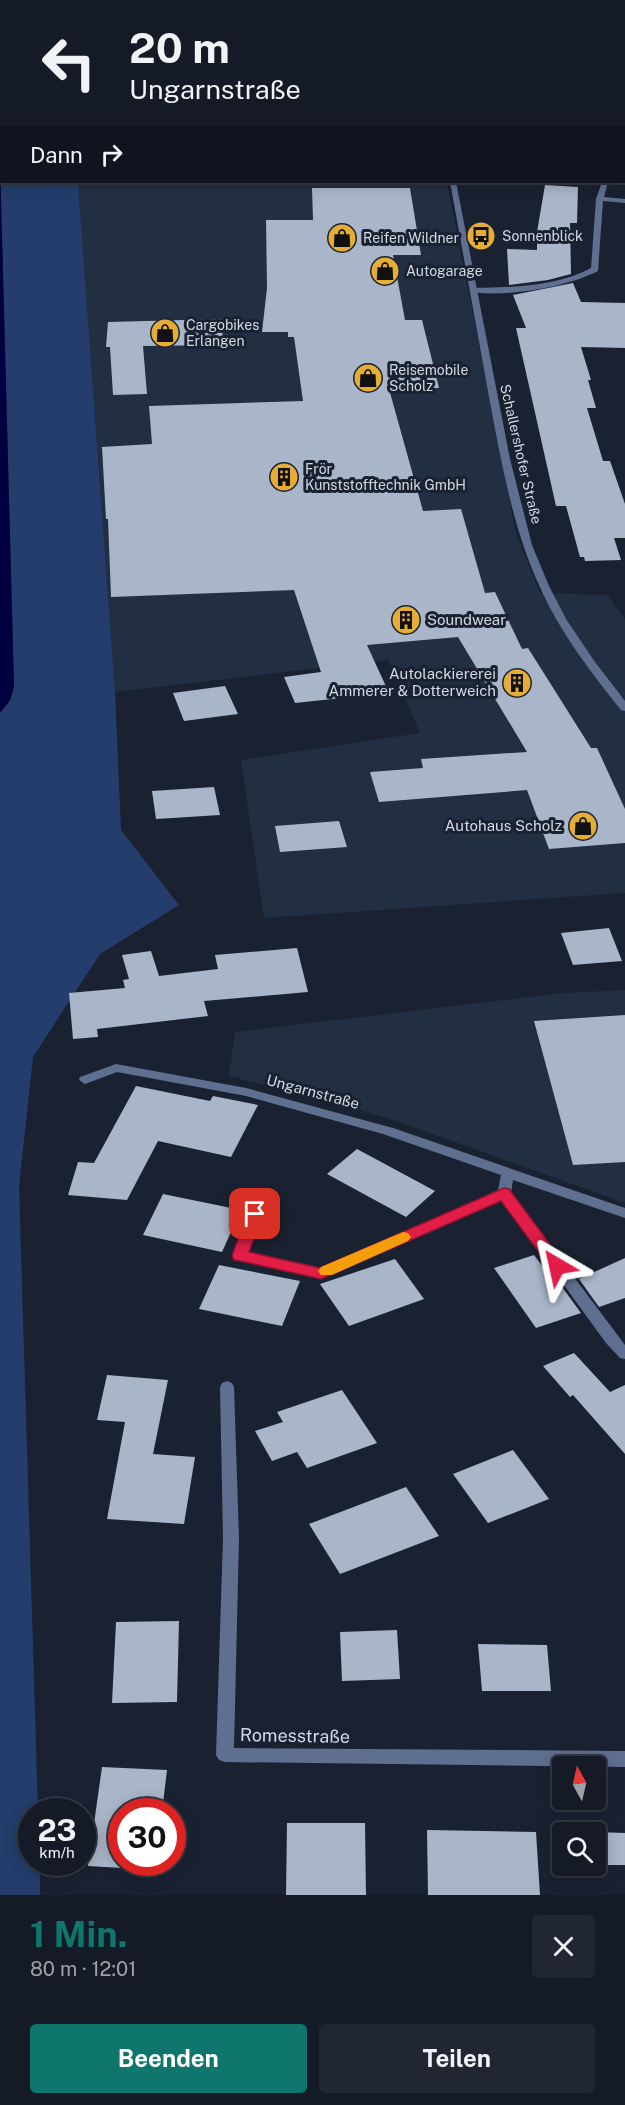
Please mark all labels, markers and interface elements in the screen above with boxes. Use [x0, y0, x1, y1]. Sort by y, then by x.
text: 20 m [129, 23, 230, 72]
icon: left [30, 24, 108, 102]
text: Ungarnstraße [129, 73, 301, 105]
icon: right [95, 138, 128, 171]
text: Dann [30, 142, 83, 168]
bus stop icon: Sonnenblick [465, 220, 497, 252]
shop icon: Reifen Wildner [326, 222, 358, 254]
place label: Sonnenblick [502, 228, 583, 244]
place label: Reifen Wildner [363, 230, 459, 246]
shop icon: Autogarage [369, 255, 401, 287]
place label: Autogarage [406, 263, 483, 279]
shop icon: Cargobikes Erlangen [149, 317, 181, 349]
place label: Cargobikes Erlangen [186, 317, 259, 349]
shop icon: Reisemobile Scholz [352, 362, 384, 394]
place label: Reisemobile Scholz [389, 362, 468, 394]
street label: Schallershofer Straße [497, 383, 545, 525]
building icon: Frör Kunststofftechnik GmbH [268, 461, 300, 493]
place label: Frör Kunststofftechnik GmbH [305, 461, 466, 493]
building icon: Soundwear [390, 604, 422, 636]
place label: Soundwear [427, 611, 506, 628]
place label: Autolackiererei Ammerer & Dotterweich [329, 665, 496, 699]
building icon: Autolackiererei Ammerer & Dotterweich [501, 667, 533, 699]
shop icon: Autohaus Scholz [567, 810, 599, 842]
place label: Autohaus Scholz [445, 817, 562, 834]
street label: Ungarnstraße [265, 1071, 361, 1112]
pin [229, 1188, 280, 1239]
icon: arrive [238, 1197, 271, 1230]
position arrow [525, 1234, 589, 1298]
street label: Romesstraße [240, 1724, 350, 1747]
north arrow [552, 1756, 606, 1810]
map controls [552, 1756, 606, 1876]
speed limit sign: 30 [108, 1798, 186, 1876]
text: 23 [37, 1812, 77, 1848]
button: search [552, 1822, 606, 1876]
text: km/h [39, 1844, 75, 1861]
text: 1 Min. [30, 1913, 127, 1955]
button: close [532, 1915, 595, 1978]
text: 80 m · 12:01 [30, 1957, 136, 1981]
button: Beenden [30, 2024, 307, 2093]
button: Teilen [319, 2024, 595, 2093]

